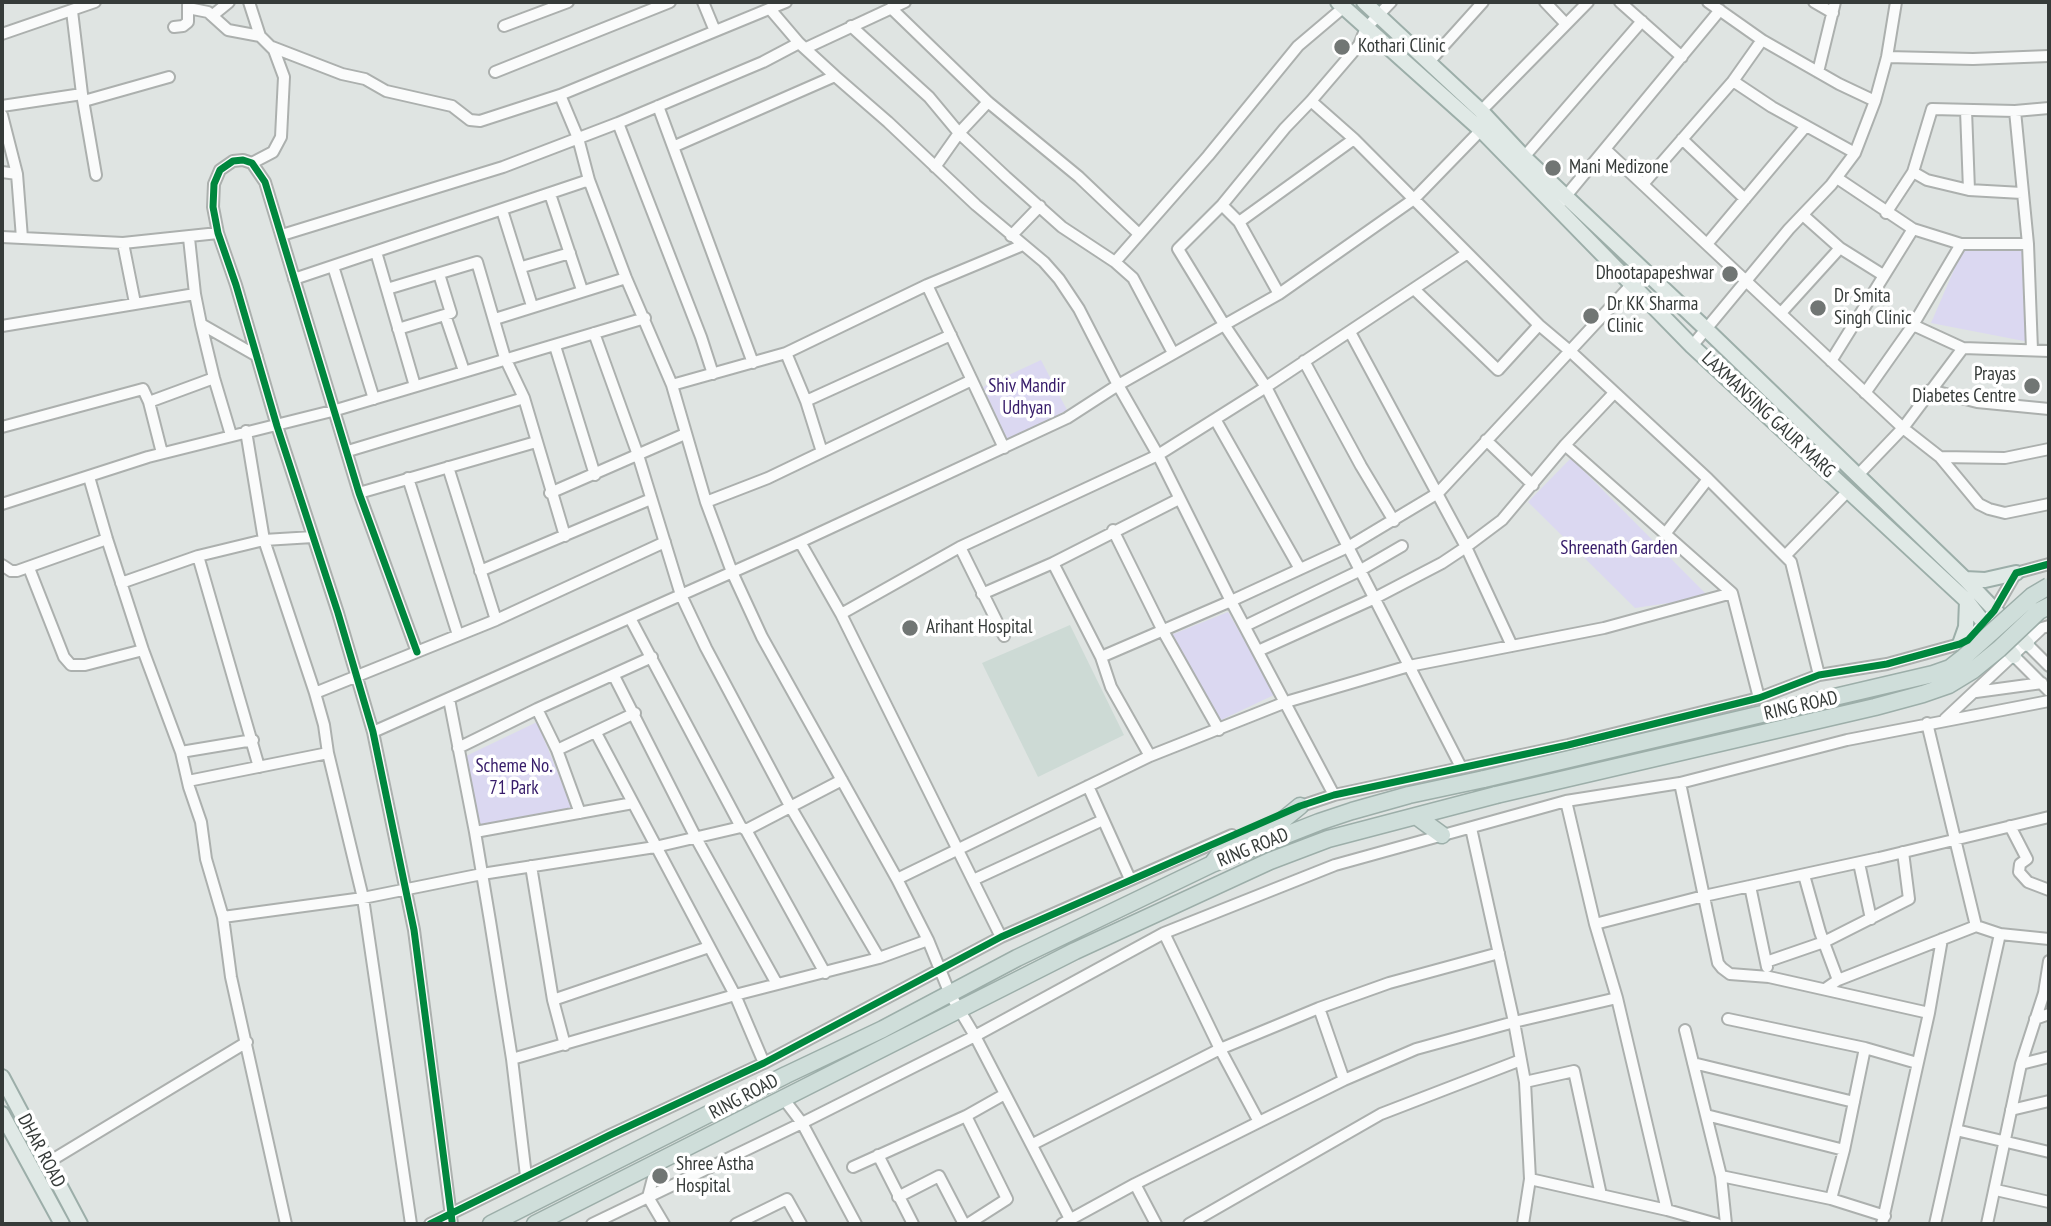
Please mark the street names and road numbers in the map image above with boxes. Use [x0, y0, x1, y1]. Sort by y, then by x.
street label: LAXMANSING GAUR MARG [1697, 347, 1839, 483]
street label: RING ROAD [1762, 686, 1840, 726]
street label: RING ROAD [1214, 823, 1292, 873]
street label: RING ROAD [706, 1069, 782, 1125]
street label: DHAR ROAD [12, 1110, 70, 1192]

